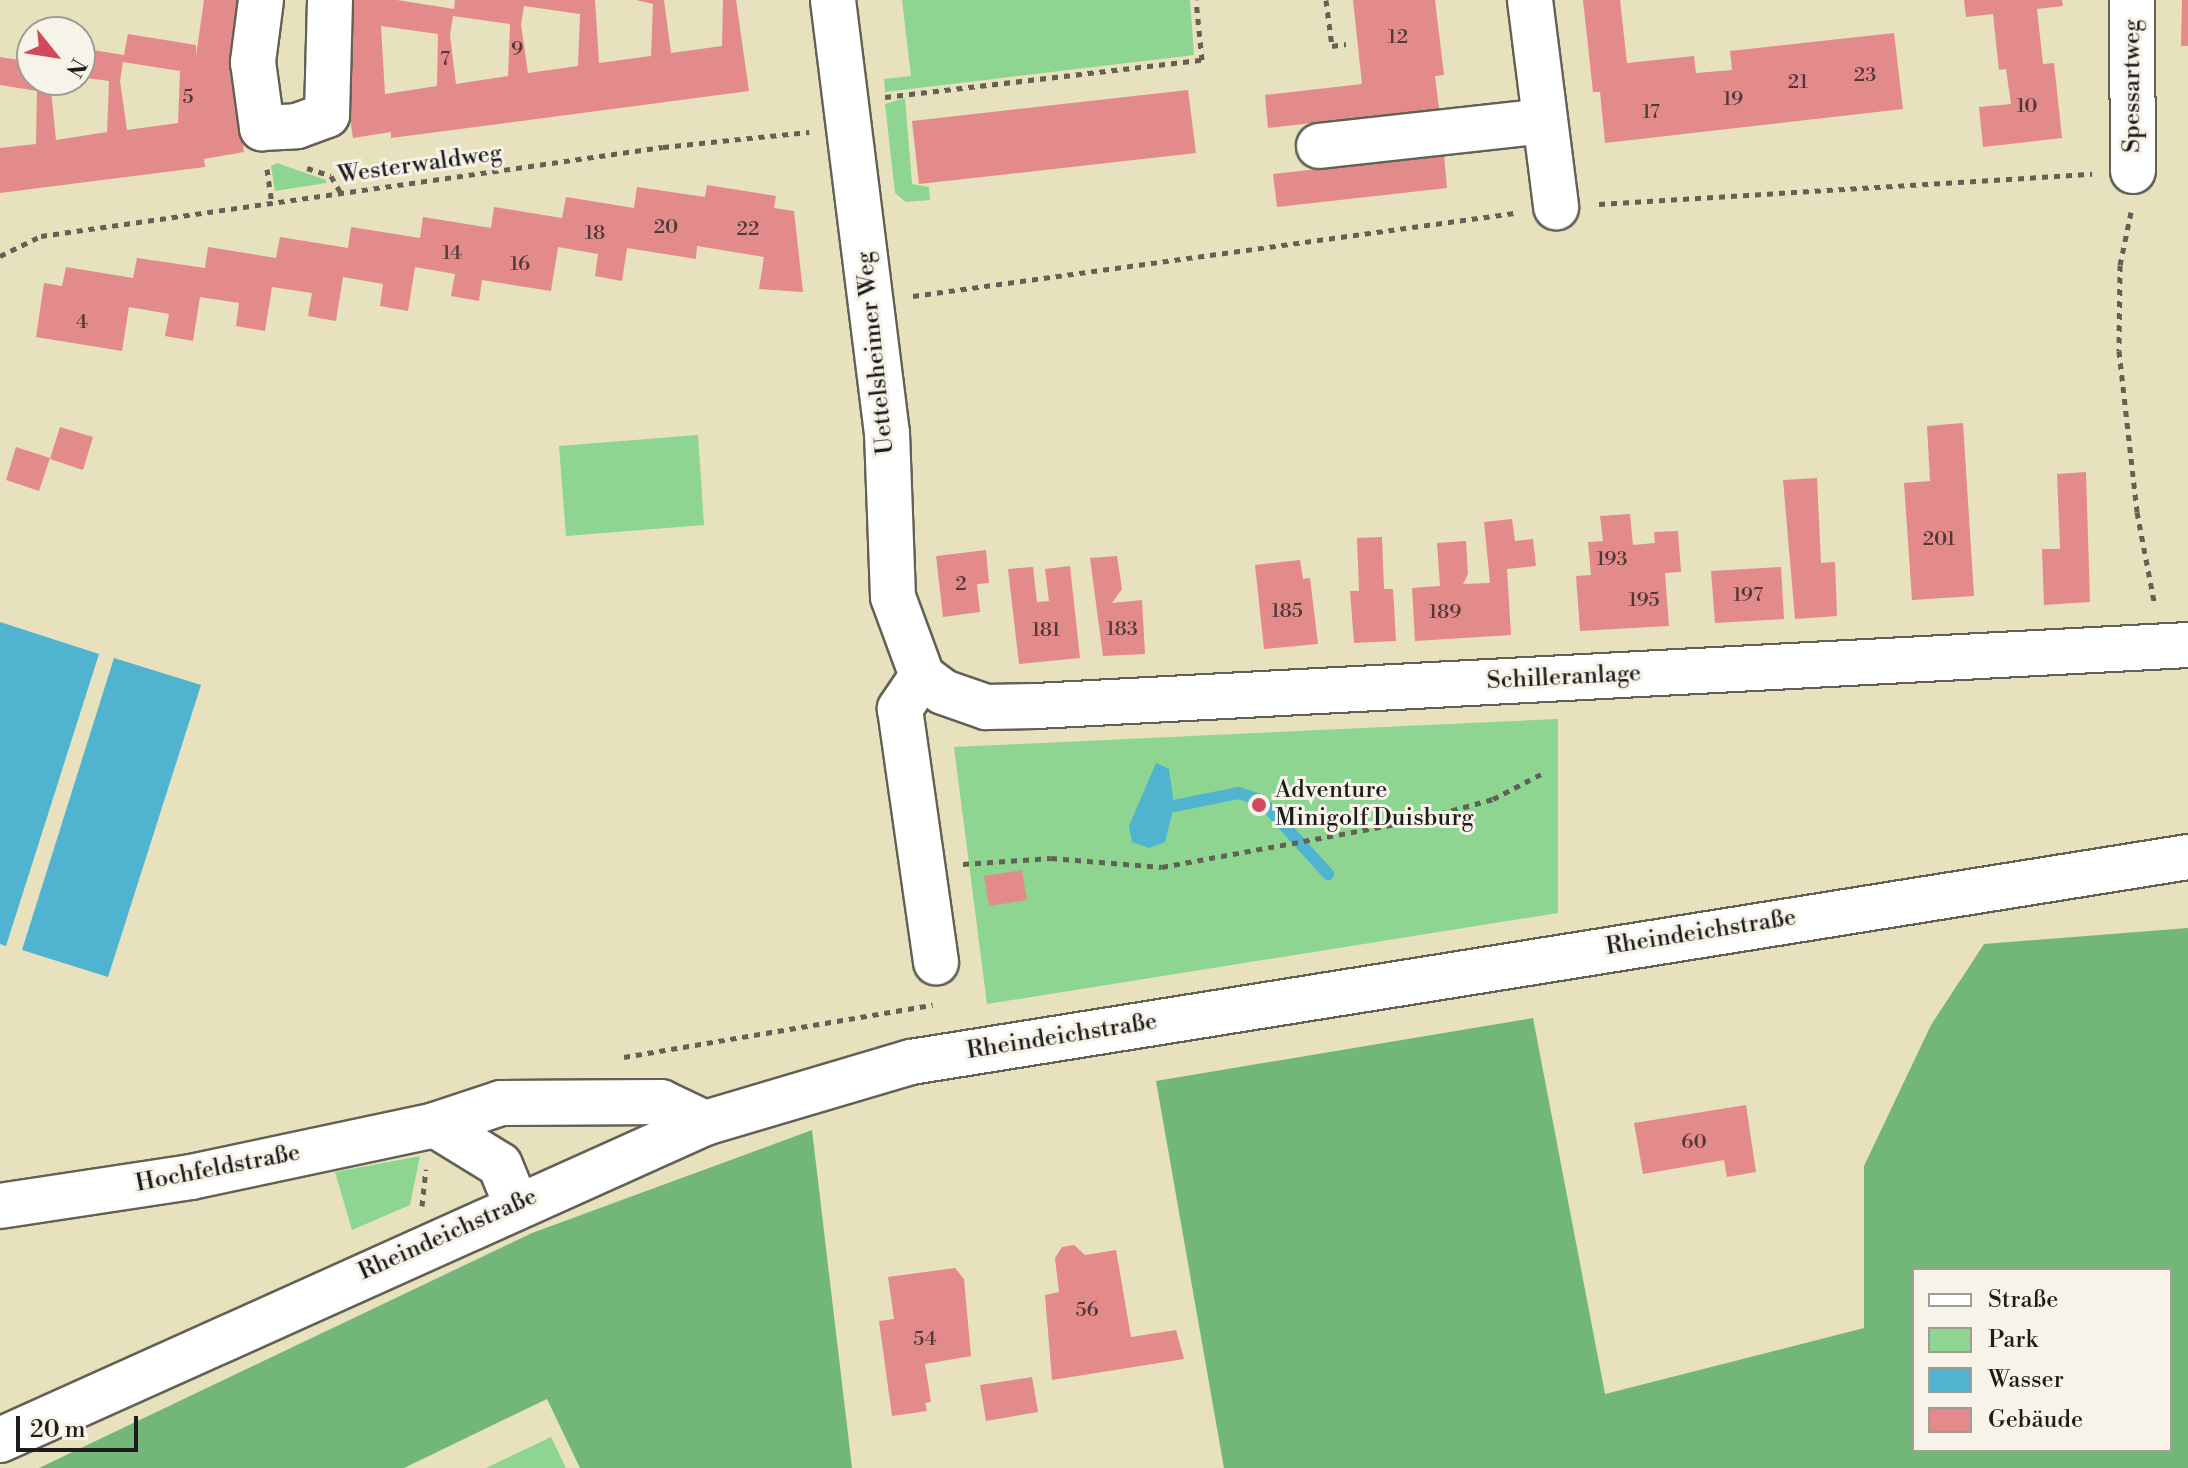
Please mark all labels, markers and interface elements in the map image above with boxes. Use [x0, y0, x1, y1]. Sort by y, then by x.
north arrow [16, 16, 96, 96]
street label: Spessartweg [2119, 19, 2147, 153]
house number: 12 [1388, 25, 1408, 49]
house number: 9 [511, 37, 523, 61]
house number: 7 [440, 47, 450, 71]
text: N [59, 53, 92, 82]
house number: 23 [1854, 63, 1876, 87]
house number: 21 [1788, 70, 1808, 94]
house number: 5 [182, 85, 194, 109]
house number: 19 [1723, 87, 1743, 111]
house number: 10 [2016, 94, 2038, 118]
house number: 17 [1642, 100, 1660, 124]
street label: Westerwaldweg [336, 139, 504, 191]
house number: 20 [654, 215, 678, 239]
house number: 22 [737, 217, 759, 241]
house number: 18 [585, 221, 605, 245]
house number: 14 [442, 241, 462, 265]
street label: Uettelsheimer Weg [851, 250, 901, 456]
house number: 16 [510, 252, 530, 276]
house number: 4 [76, 310, 88, 334]
house number: 201 [1923, 527, 1955, 551]
house number: 193 [1596, 547, 1628, 571]
house number: 2 [955, 572, 967, 596]
house number: 197 [1733, 583, 1763, 607]
house number: 195 [1628, 588, 1660, 612]
house number: 185 [1271, 599, 1303, 623]
house number: 189 [1429, 600, 1461, 624]
house number: 183 [1106, 617, 1138, 641]
house number: 181 [1032, 618, 1060, 642]
street label: Schilleranlage [1486, 660, 1642, 696]
place label: Adventure Minigolf Duisburg [1275, 777, 1474, 833]
marker: Adventure Minigolf Duisburg [1250, 796, 1268, 814]
street label: Rheindeichstraße [1604, 904, 1798, 962]
street label: Rheindeichstraße [965, 1008, 1159, 1066]
house number: 60 [1681, 1130, 1707, 1154]
street label: Hochfeldstraße [133, 1139, 303, 1199]
street label: Rheindeichstraße [354, 1183, 542, 1287]
legend [1912, 1268, 2172, 1452]
text: Straße [1988, 1285, 2058, 1315]
house number: 56 [1075, 1298, 1099, 1322]
text: Park [1988, 1325, 2038, 1355]
house number: 54 [913, 1327, 937, 1351]
text: Wasser [1988, 1365, 2064, 1395]
scale bar [20, 1400, 142, 1450]
text: Gebäude [1988, 1405, 2083, 1435]
text: 20 m [30, 1415, 86, 1445]

